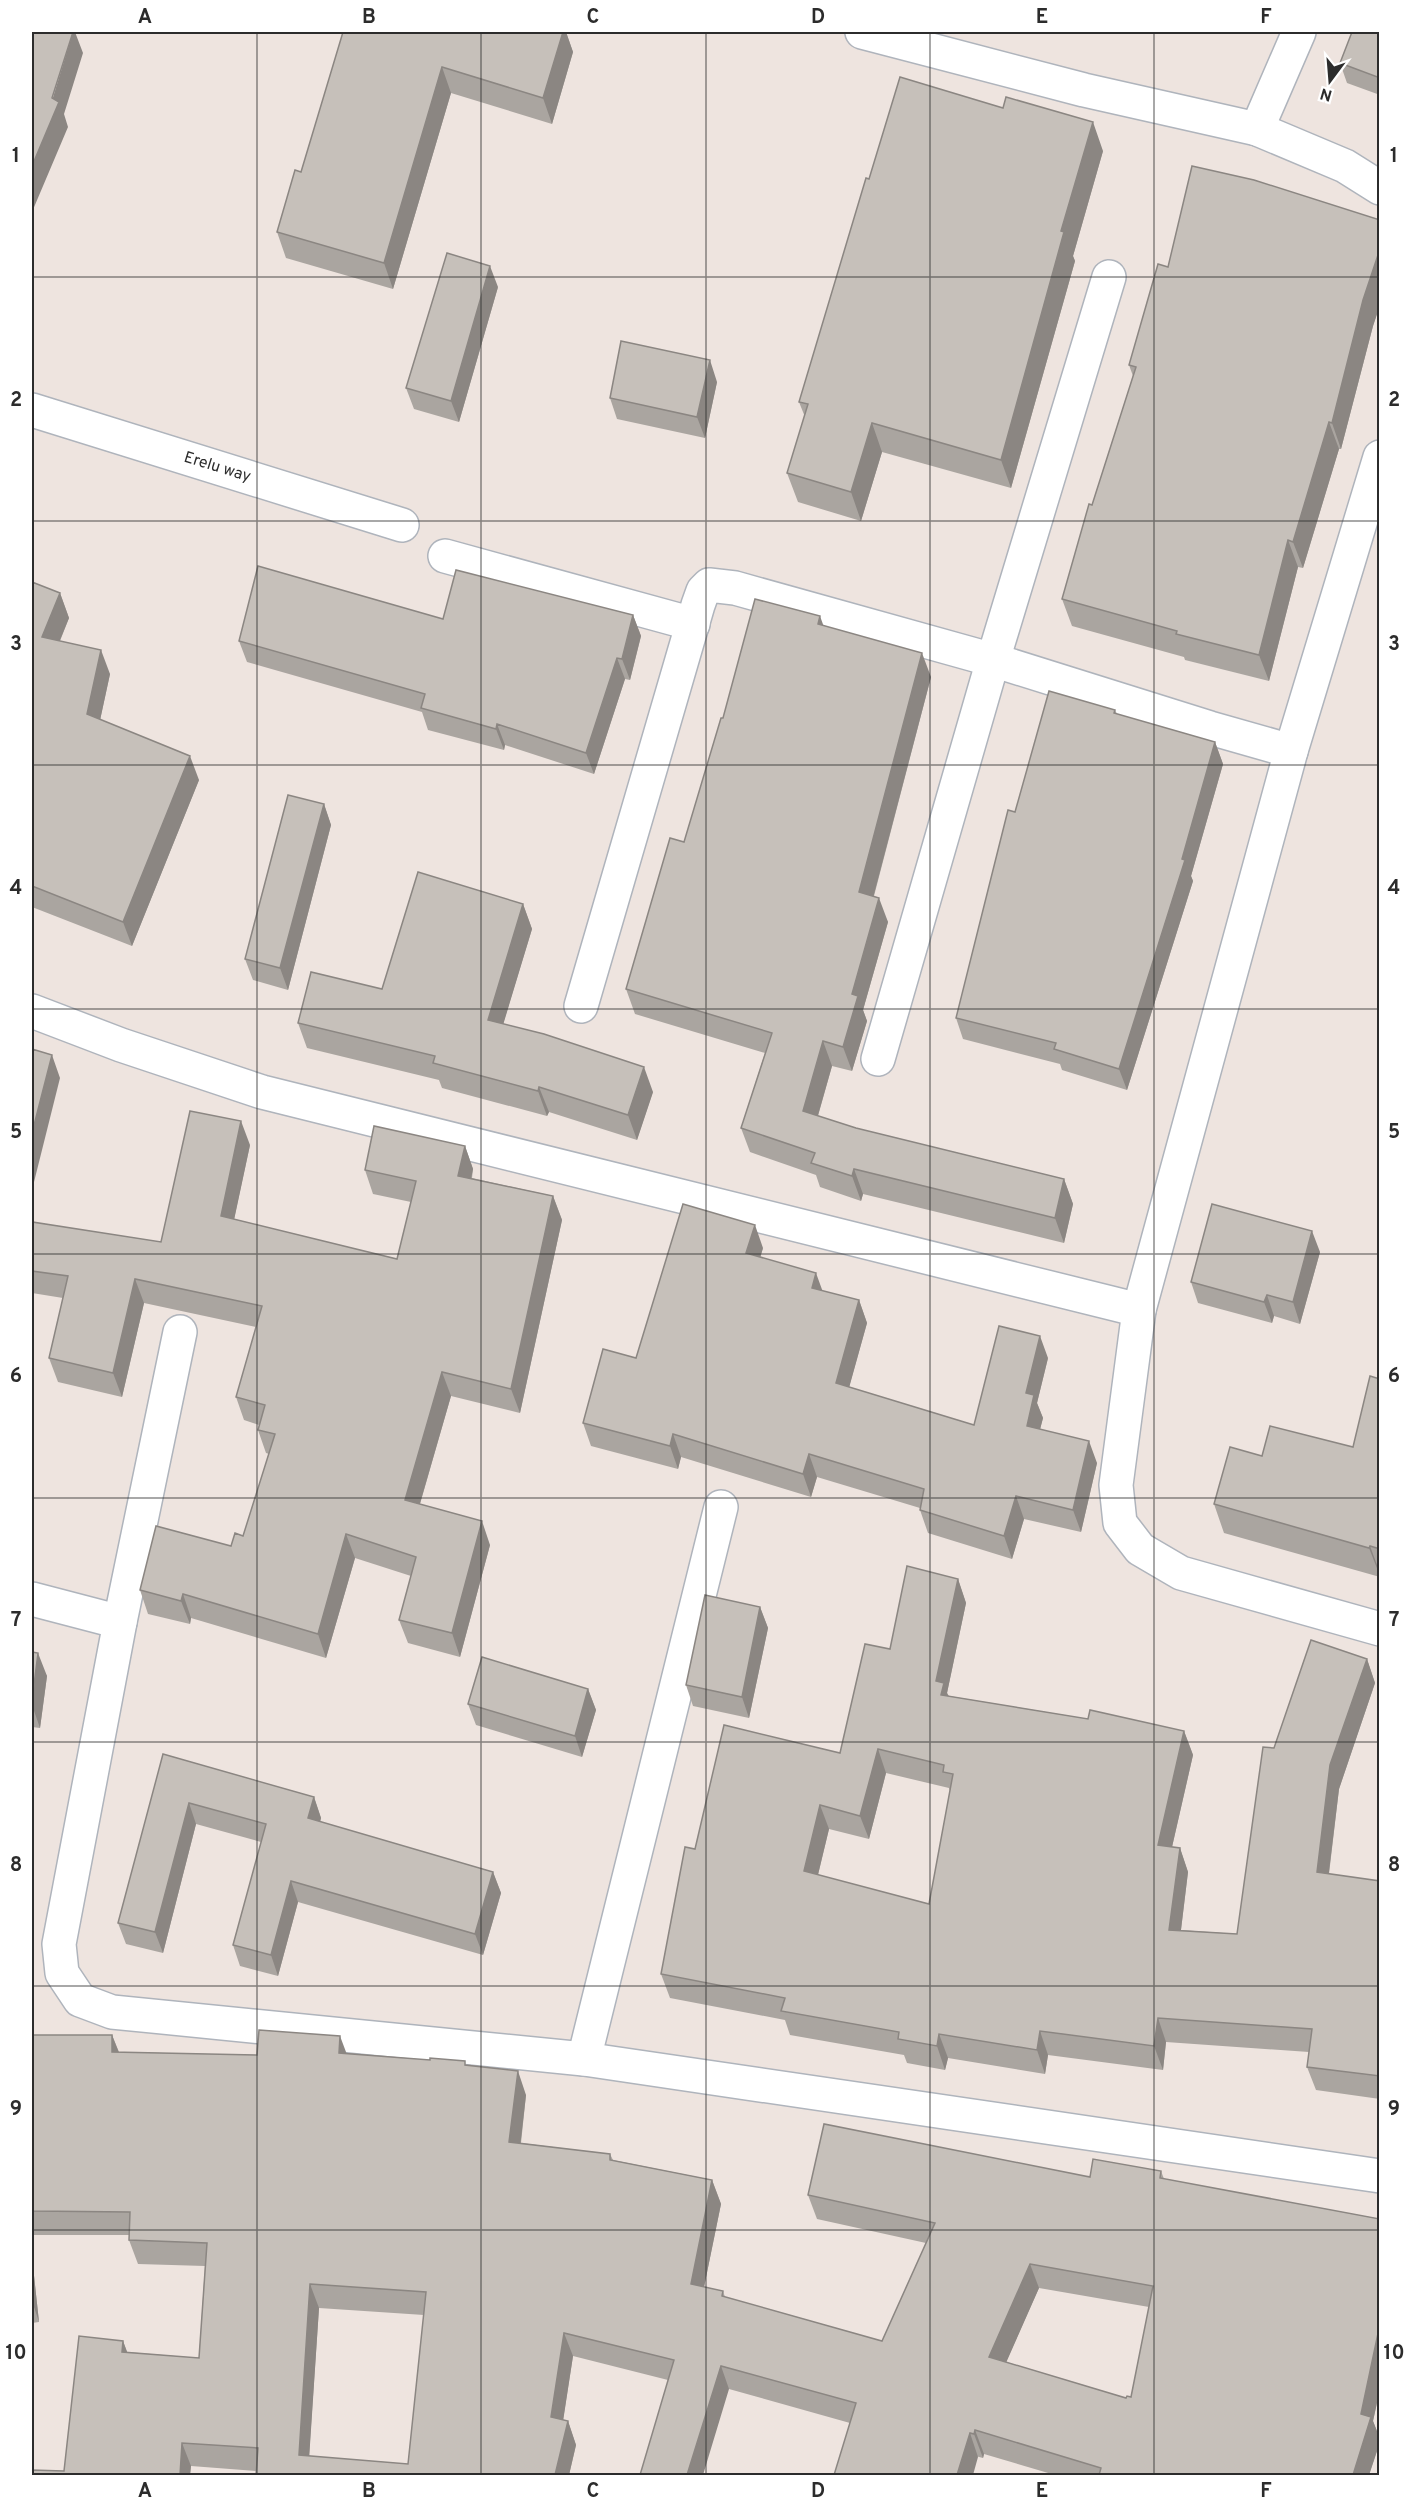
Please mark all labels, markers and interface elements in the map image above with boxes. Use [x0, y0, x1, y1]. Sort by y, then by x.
text: A [138, 5, 152, 31]
text: B [362, 5, 376, 31]
text: C [587, 5, 599, 31]
text: D [811, 5, 825, 31]
text: E [1036, 5, 1048, 31]
text: F [1260, 5, 1272, 31]
north arrow [1300, 51, 1360, 111]
text: N [1318, 82, 1335, 105]
text: 1 [12, 144, 20, 170]
text: 1 [1390, 144, 1398, 170]
text: 2 [10, 388, 22, 414]
text: 2 [1388, 388, 1400, 414]
street label: Erelu way [181, 448, 253, 487]
text: 3 [10, 632, 22, 658]
text: 3 [1388, 632, 1400, 658]
text: 4 [10, 876, 22, 902]
text: 4 [1388, 876, 1400, 902]
text: 5 [10, 1120, 22, 1146]
text: 5 [1388, 1120, 1400, 1146]
text: 6 [10, 1364, 22, 1390]
text: 6 [1388, 1364, 1400, 1390]
text: 7 [11, 1608, 21, 1634]
text: 7 [1389, 1608, 1399, 1634]
text: 8 [10, 1853, 22, 1879]
text: 8 [1388, 1853, 1400, 1879]
text: 9 [10, 2097, 22, 2123]
text: 9 [1388, 2097, 1400, 2123]
text: 10 [5, 2341, 27, 2367]
text: 10 [1383, 2341, 1405, 2367]
text: A [138, 2479, 152, 2505]
text: B [362, 2479, 376, 2505]
text: C [587, 2479, 599, 2505]
text: D [811, 2479, 825, 2505]
text: E [1036, 2479, 1048, 2505]
text: F [1260, 2479, 1272, 2505]

